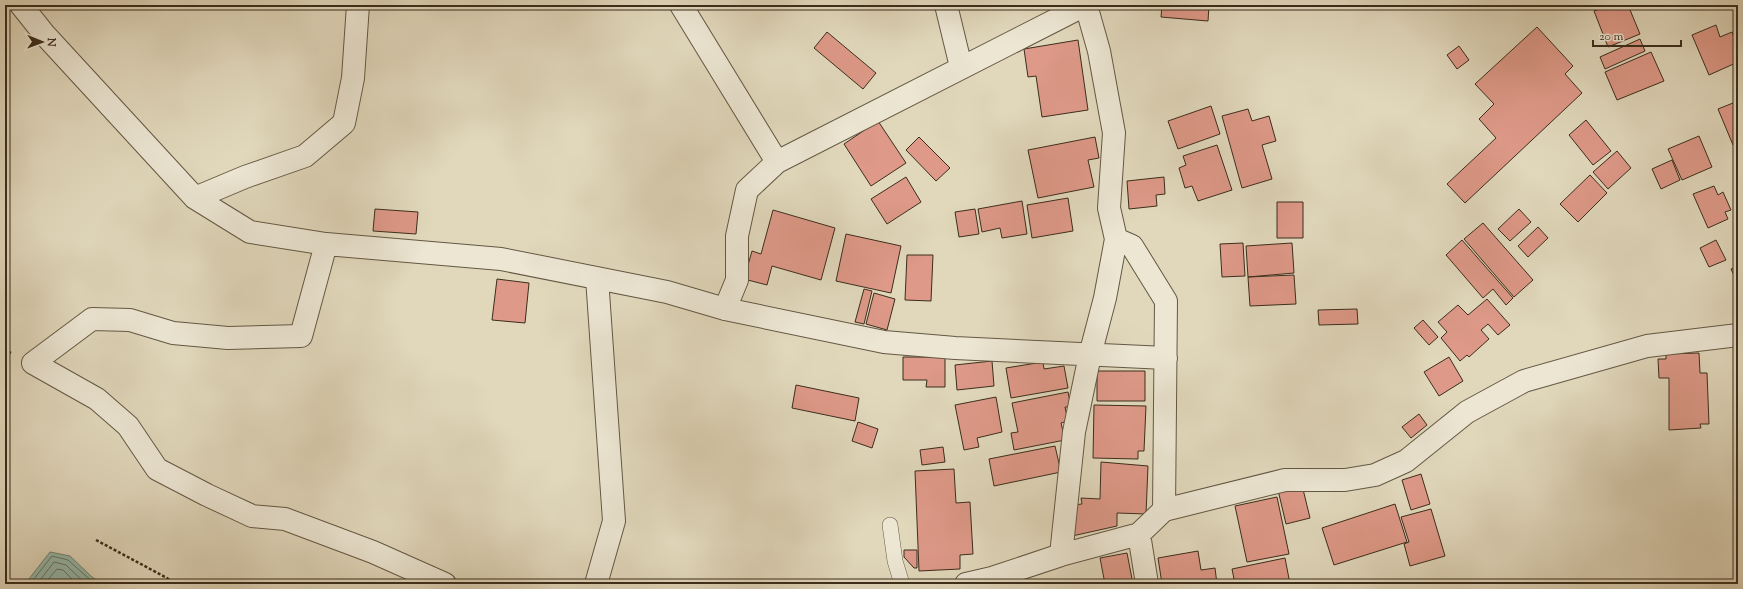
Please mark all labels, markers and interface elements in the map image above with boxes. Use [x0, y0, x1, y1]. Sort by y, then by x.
north arrow [22, 22, 62, 62]
scale bar [1593, 22, 1681, 48]
text: 20 m [1599, 28, 1624, 46]
text: N [43, 37, 59, 47]

